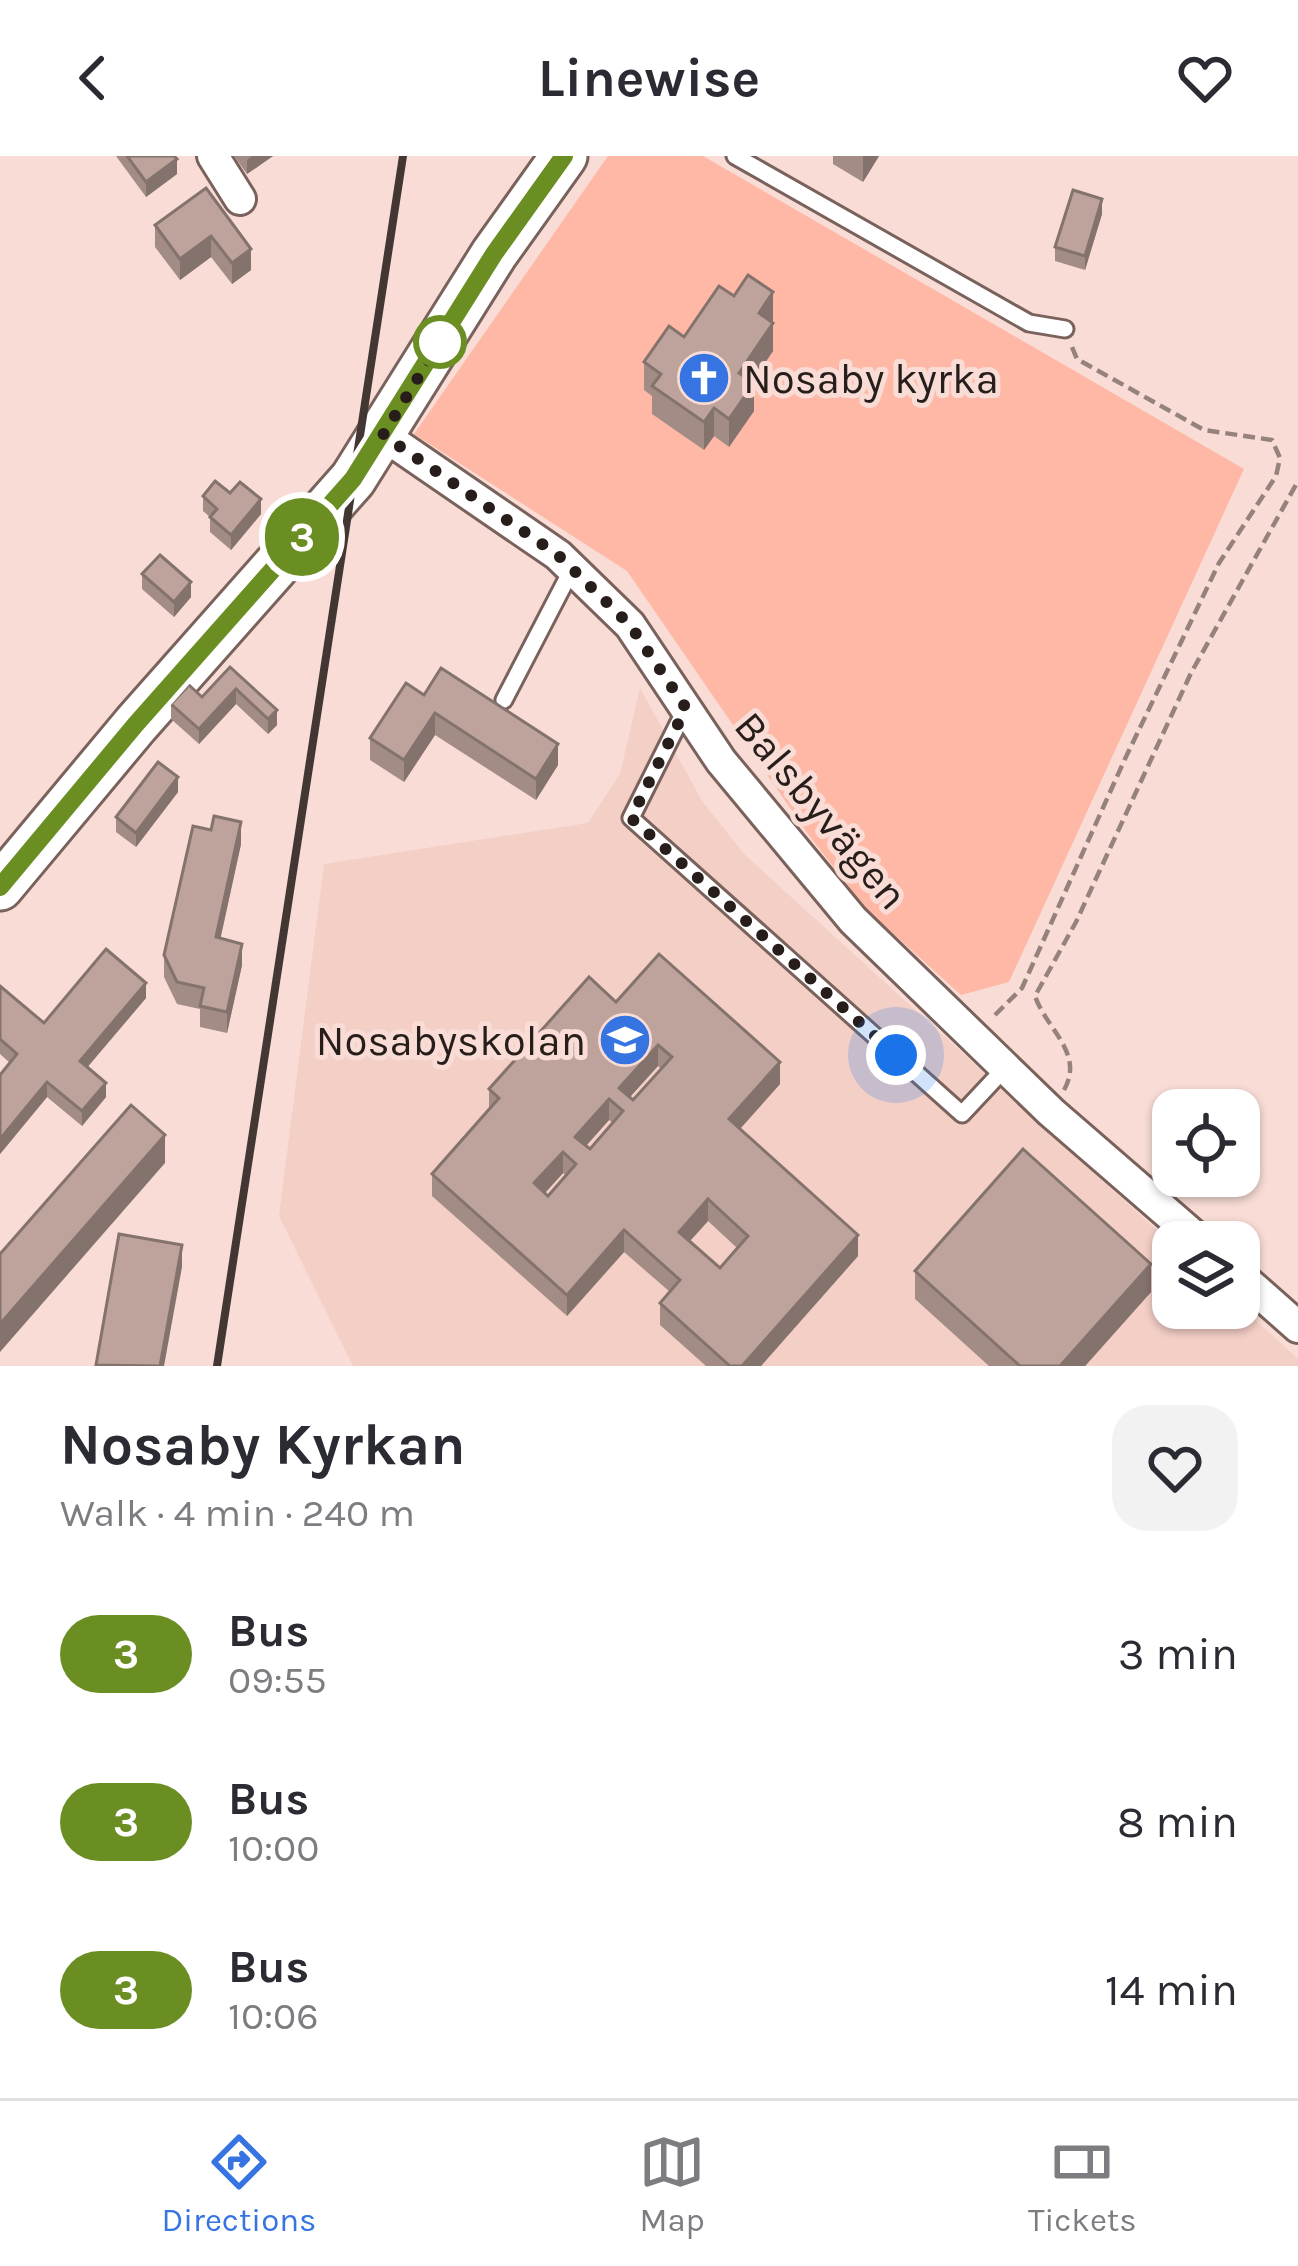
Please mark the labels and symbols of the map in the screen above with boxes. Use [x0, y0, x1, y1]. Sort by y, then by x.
unlabelled marker [415, 317, 465, 367]
church icon: Nosaby kyrka [676, 350, 732, 406]
place label: Nosaby kyrka [743, 354, 999, 404]
line badge: 3 [263, 498, 341, 576]
street label: Balsbyvägen [724, 702, 918, 920]
school or university icon: Nosabyskolan [597, 1012, 653, 1068]
place label: Nosabyskolan [316, 1016, 586, 1066]
your location [866, 1025, 926, 1085]

